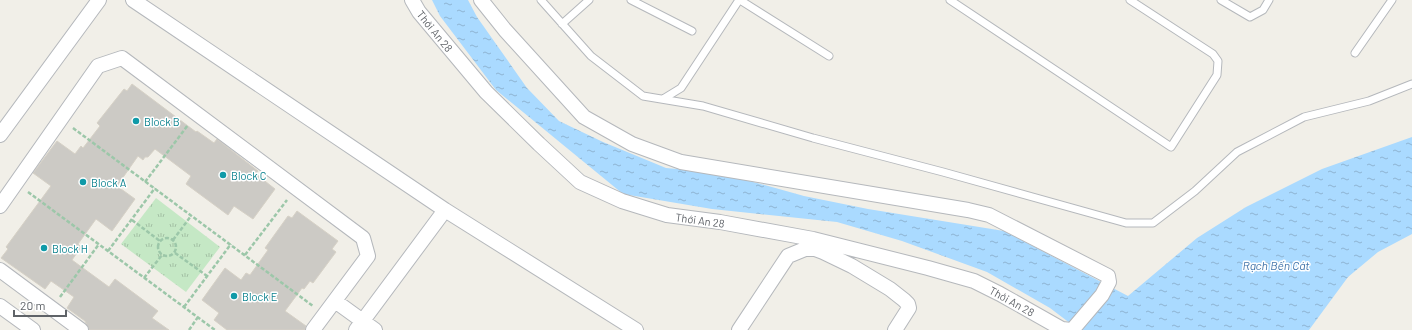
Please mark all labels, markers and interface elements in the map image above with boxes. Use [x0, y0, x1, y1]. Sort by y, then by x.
street label: Thới An 28 [414, 8, 456, 55]
place label: Block B [144, 115, 180, 128]
marker: Block B [131, 116, 141, 126]
place label: Block C [231, 169, 267, 182]
marker: Block C [218, 170, 228, 180]
place label: Block A [91, 176, 127, 189]
marker: Block A [78, 177, 88, 187]
street label: Thới An 28 [675, 210, 726, 230]
place label: Block H [52, 242, 88, 255]
marker: Block H [39, 243, 49, 253]
water label: Rạch Bến Cát [1243, 258, 1310, 272]
street label: Thới An 28 [987, 283, 1037, 319]
place label: Block E [242, 290, 278, 303]
marker: Block E [229, 291, 239, 301]
scale bar [14, 292, 66, 318]
text: 20 m [20, 298, 46, 312]

